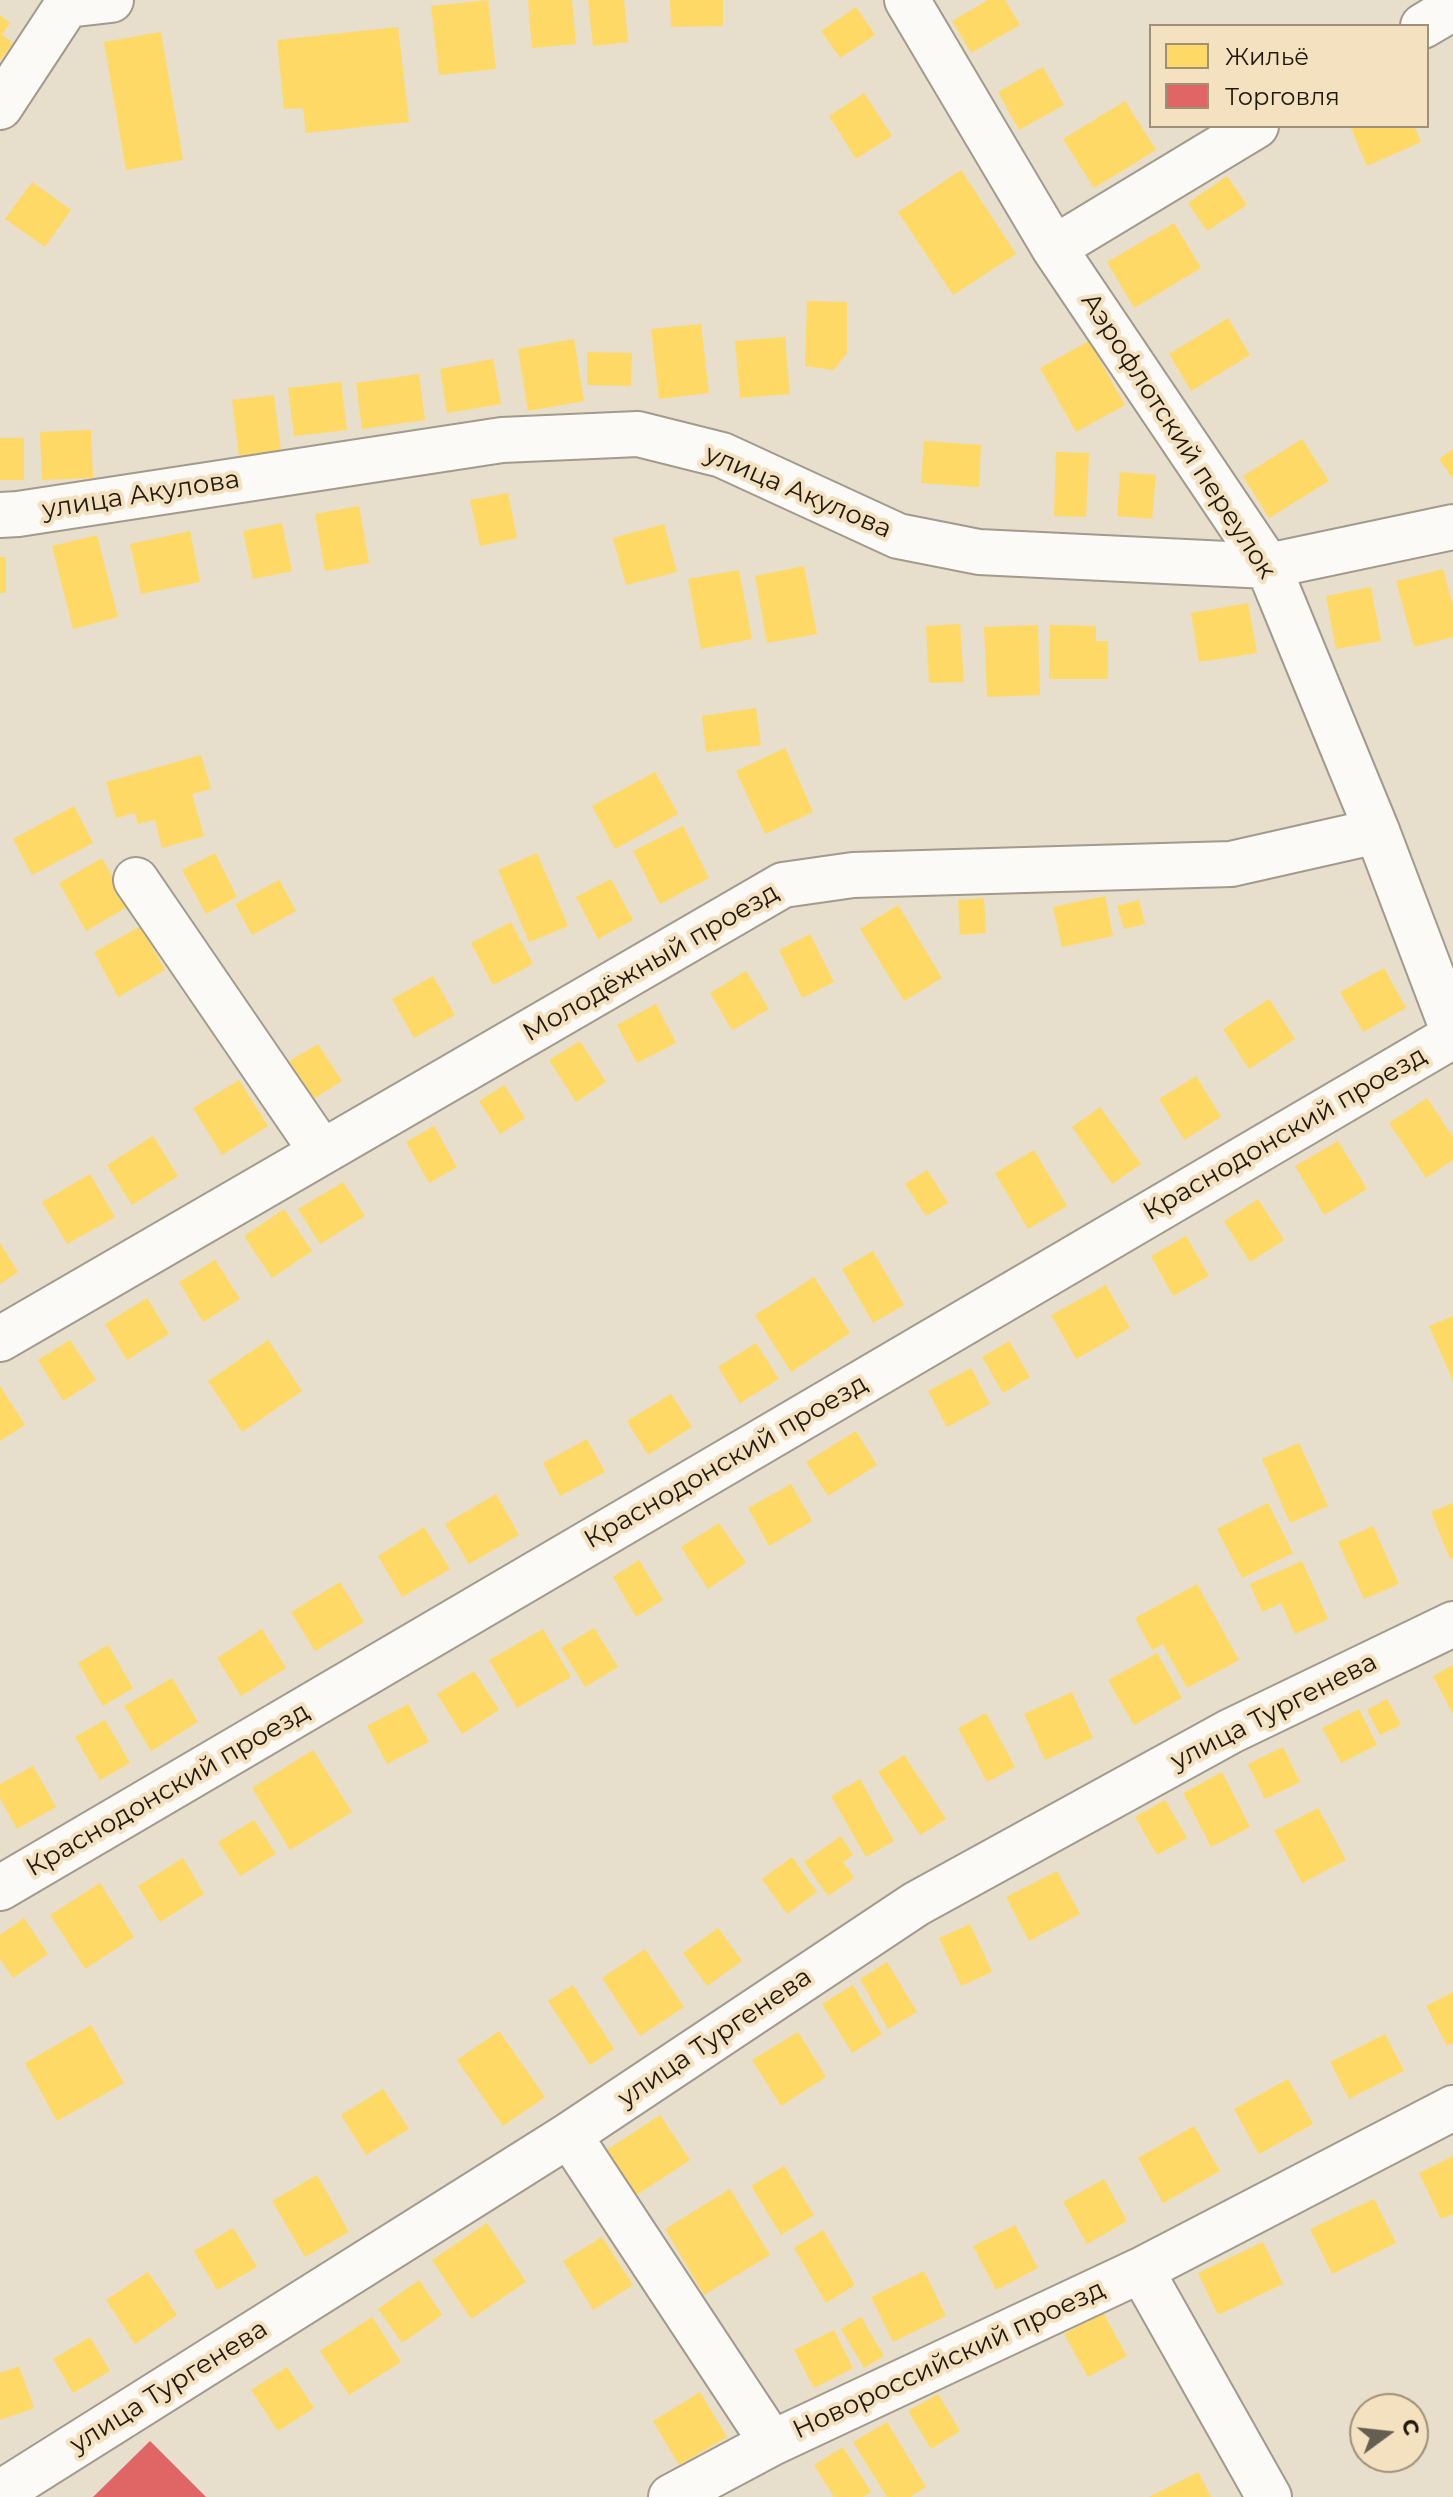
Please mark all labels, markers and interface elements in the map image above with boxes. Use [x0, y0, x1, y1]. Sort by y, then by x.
legend [1149, 24, 1429, 128]
text: Жильё [1225, 42, 1309, 71]
text: Торговля [1225, 82, 1340, 111]
street label: Аэрофлотский переулок [1074, 287, 1282, 585]
street label: улица Акулова [700, 439, 896, 545]
street label: улица Акулова [40, 464, 242, 526]
street label: Молодёжный проезд [518, 877, 784, 1049]
street label: Краснодонский проезд [1138, 1040, 1432, 1228]
street label: Краснодонский проезд [579, 1368, 873, 1556]
street label: улица Тургенева [1166, 1647, 1382, 1777]
street label: Краснодонский проезд [21, 1696, 315, 1884]
street label: улица Тургенева [612, 1962, 818, 2114]
street label: Новороссийский проезд [788, 2274, 1110, 2446]
street label: улица Тургенева [64, 2314, 274, 2460]
north arrow [1349, 2393, 1429, 2473]
text: С [1396, 2416, 1426, 2438]

